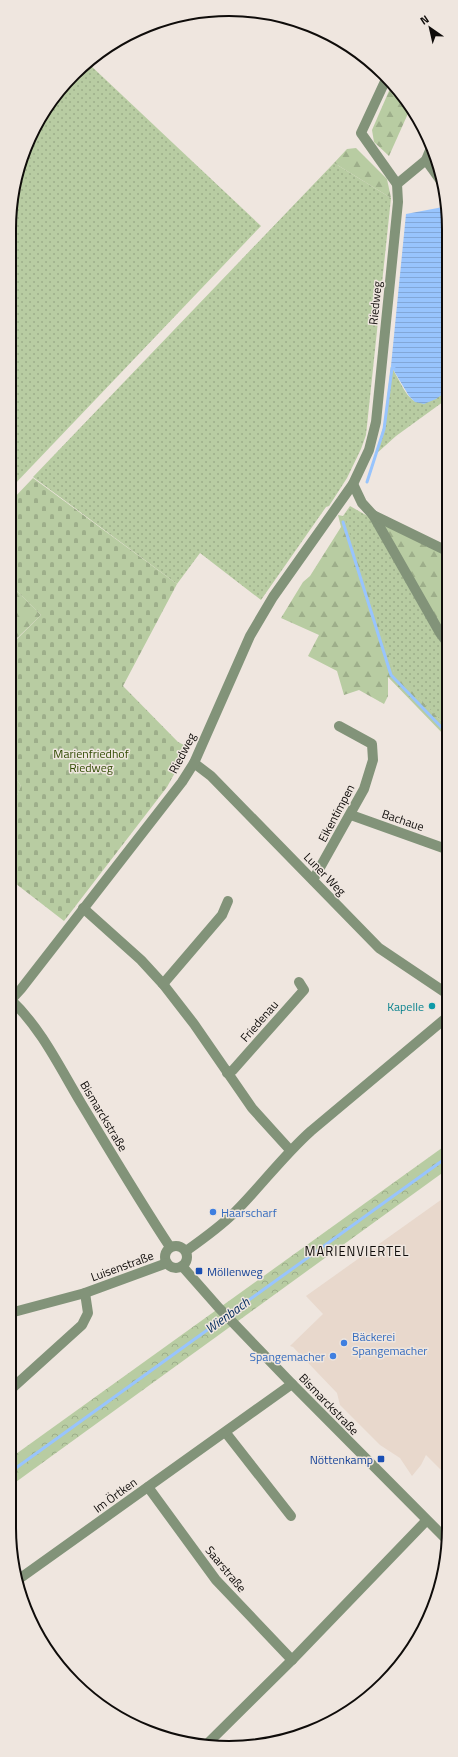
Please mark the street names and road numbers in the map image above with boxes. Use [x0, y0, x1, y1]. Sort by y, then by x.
street label: Riedweg [363, 280, 387, 326]
street label: Riedweg [164, 729, 200, 777]
street label: Eikentimpen [313, 781, 359, 845]
street label: Bachaue [379, 804, 427, 836]
street label: Luner Weg [299, 848, 351, 900]
street label: Friedenau [235, 996, 283, 1046]
street label: Bismarckstraße [75, 1077, 133, 1155]
street label: Luisenstraße [88, 1246, 156, 1286]
street label: Bismarckstraße [295, 1369, 363, 1439]
street label: Im Örtken [89, 1473, 141, 1517]
street label: Saarstraße [201, 1542, 251, 1596]

